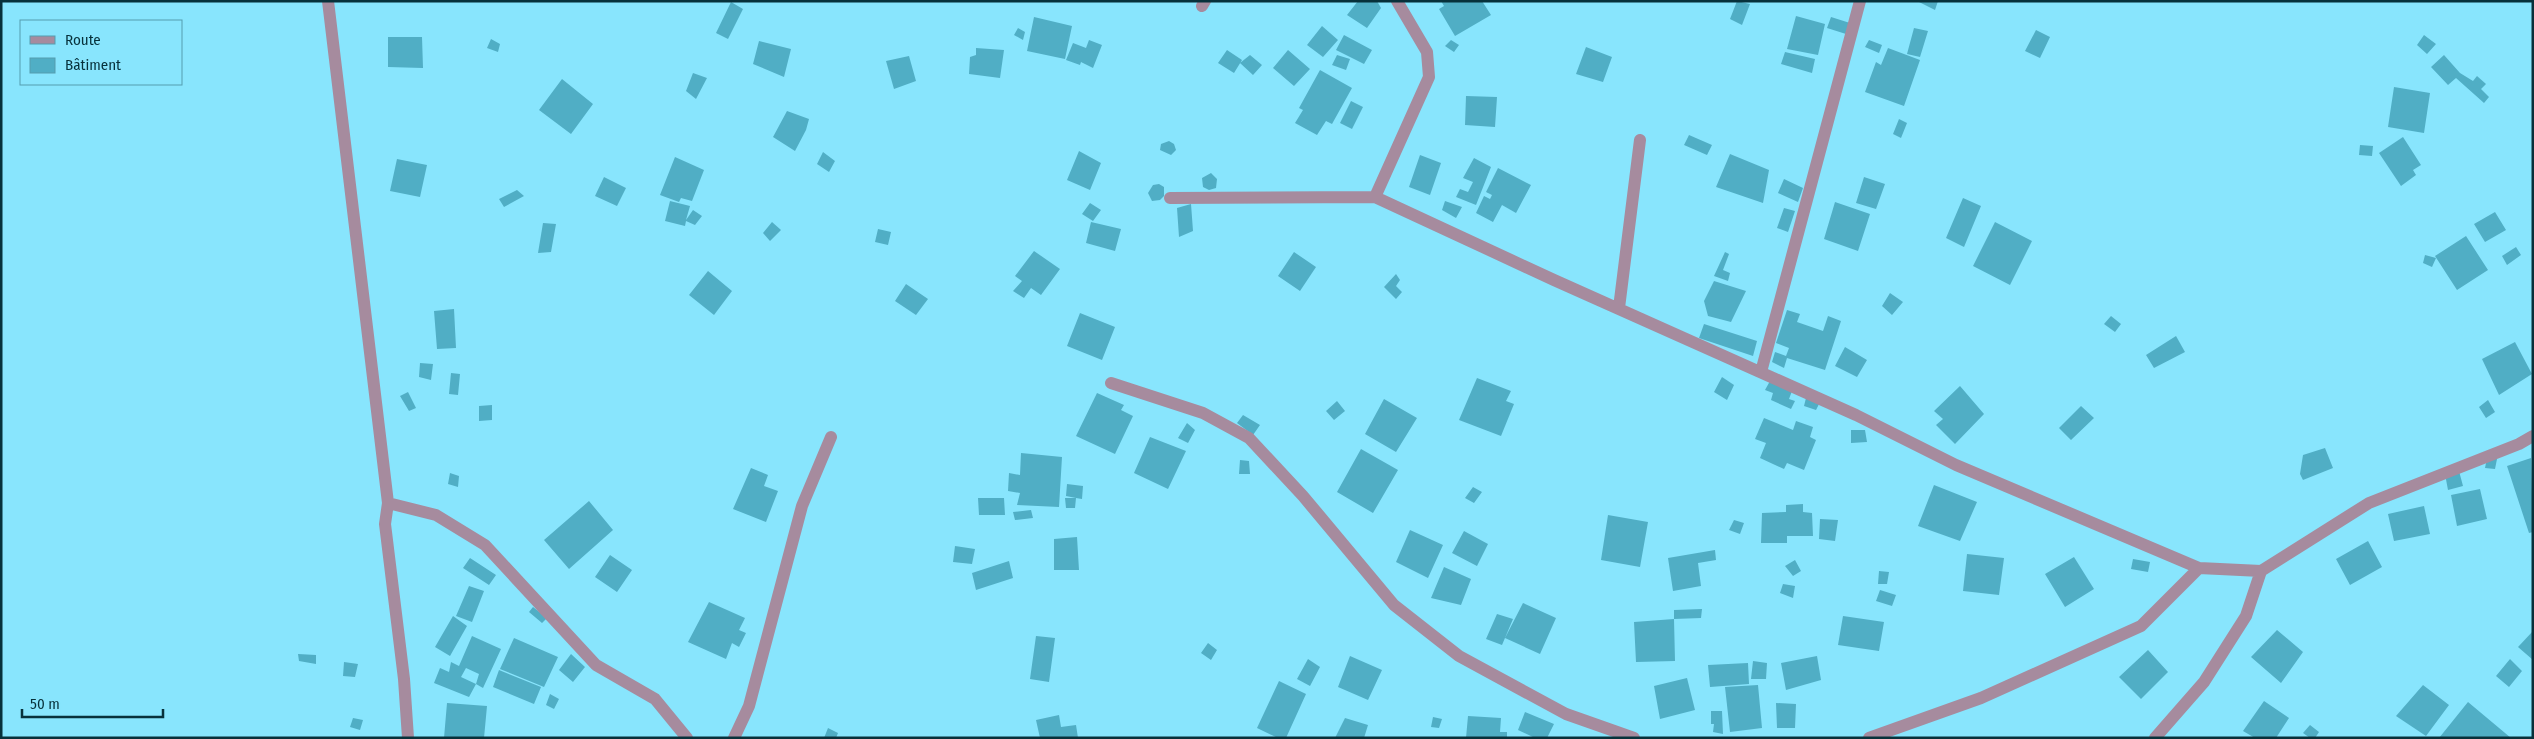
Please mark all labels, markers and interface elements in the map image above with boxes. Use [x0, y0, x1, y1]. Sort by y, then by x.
legend [20, 20, 182, 85]
text: Route [65, 31, 101, 49]
text: Bâtiment [65, 56, 121, 74]
scale bar [22, 686, 164, 718]
text: 50 m [30, 695, 60, 713]

